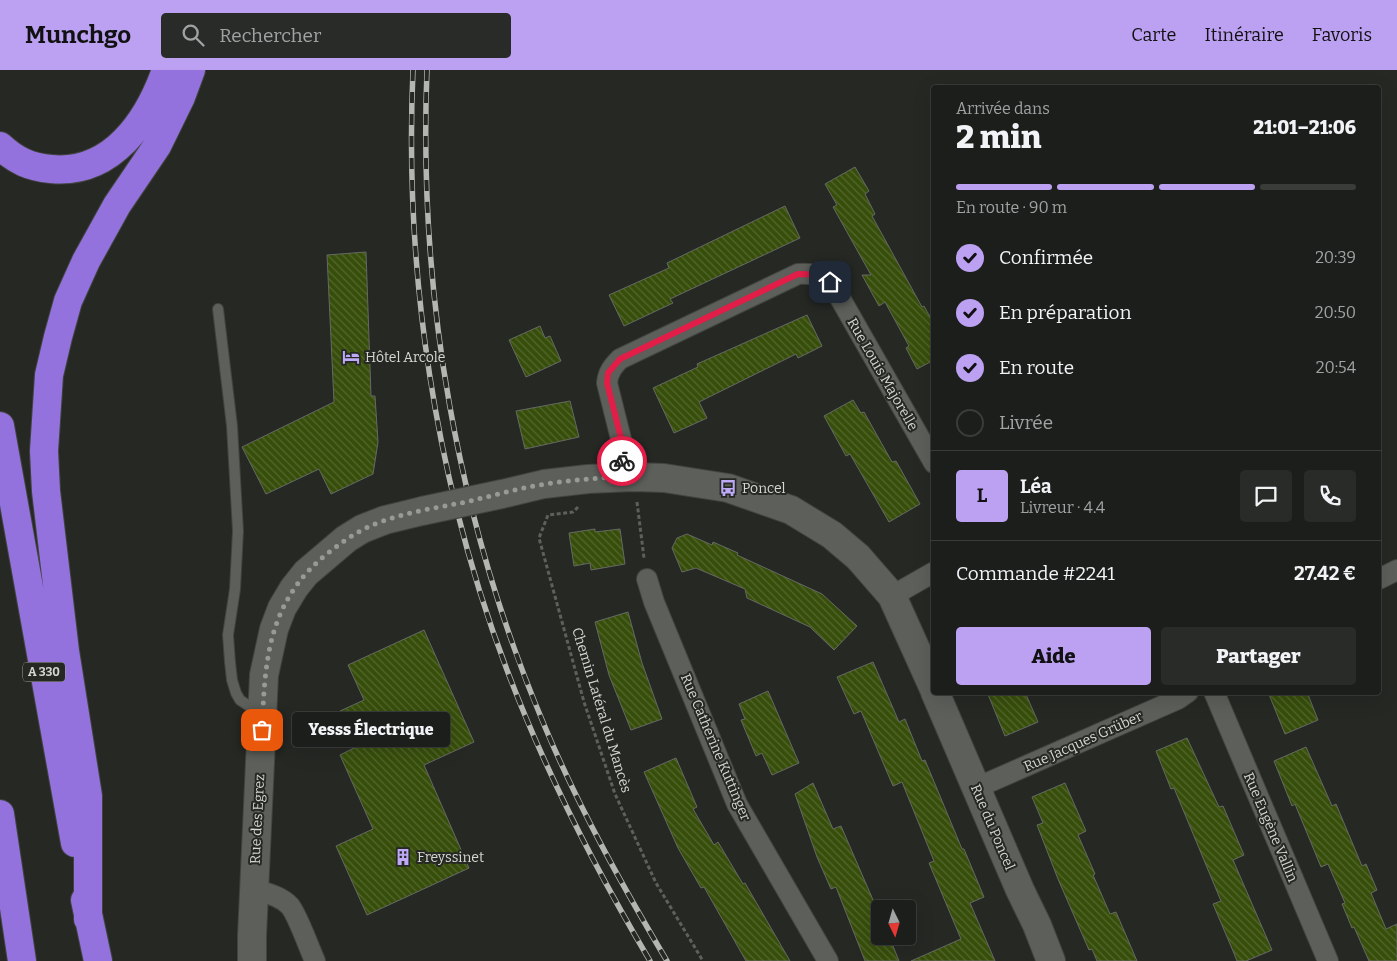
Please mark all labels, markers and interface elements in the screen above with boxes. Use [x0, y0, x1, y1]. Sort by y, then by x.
search box [161, 13, 511, 58]
text: Munchgo [25, 21, 131, 49]
icon: search [179, 21, 207, 49]
text: Rechercher [219, 24, 321, 47]
text: Carte [1131, 24, 1176, 46]
text: Itinéraire [1204, 24, 1284, 46]
text: Favoris [1312, 24, 1372, 46]
text: Arrivée dans [956, 99, 1050, 118]
text: 21:01–21:06 [1253, 116, 1356, 139]
text: 2 min [956, 118, 1042, 156]
text: En route · 90 m [956, 198, 1067, 217]
icon: check [956, 244, 984, 272]
text: Confirmée [999, 246, 1093, 269]
text: 20:39 [1315, 248, 1356, 267]
pin [809, 261, 851, 303]
icon: home [816, 268, 844, 296]
icon: check [956, 299, 984, 327]
text: En préparation [999, 301, 1132, 324]
text: 20:50 [1315, 303, 1356, 322]
street label: Rue Louis Majorelle [843, 315, 922, 434]
hotel icon: Hôtel Arcole [341, 347, 361, 367]
place label: Hôtel Arcole [365, 349, 446, 366]
icon: check [956, 354, 984, 382]
text: En route [999, 356, 1074, 379]
text: 20:54 [1316, 358, 1356, 377]
text: Livrée [999, 411, 1053, 434]
courier [597, 436, 647, 486]
icon: bike [608, 447, 636, 475]
button: chat [1240, 470, 1292, 522]
button: phone [1304, 470, 1356, 522]
text: Léa [1020, 475, 1052, 498]
bus stop icon: Poncel [718, 478, 738, 498]
place label: Poncel [742, 480, 786, 497]
text: L [977, 484, 987, 507]
text: Livreur · 4.4 [1020, 498, 1105, 517]
text: Commande #2241 [956, 562, 1115, 585]
text: 27.42 € [1294, 562, 1356, 585]
street label: Chemin Latéral du Mancès [568, 625, 635, 795]
button: Aide [956, 627, 1151, 685]
button: Partager [1161, 627, 1356, 685]
road number: A 330 [23, 662, 65, 682]
street label: Rue Catherine Kuttinger [677, 671, 754, 823]
street label: Rue Jacques Grüber [1021, 708, 1145, 775]
pin [241, 709, 283, 751]
callout: Yesss Électrique [292, 712, 450, 748]
icon: bag [248, 716, 276, 744]
text: Yesss Électrique [308, 720, 434, 739]
street label: Rue Eugène Vallin [1240, 770, 1301, 885]
street label: Rue des Egrez [247, 773, 268, 864]
street label: Rue du Poncel [967, 782, 1018, 873]
building icon: Freyssinet [393, 847, 413, 867]
place label: Freyssinet [417, 849, 484, 866]
north arrow [871, 900, 916, 945]
map controls [871, 900, 916, 945]

